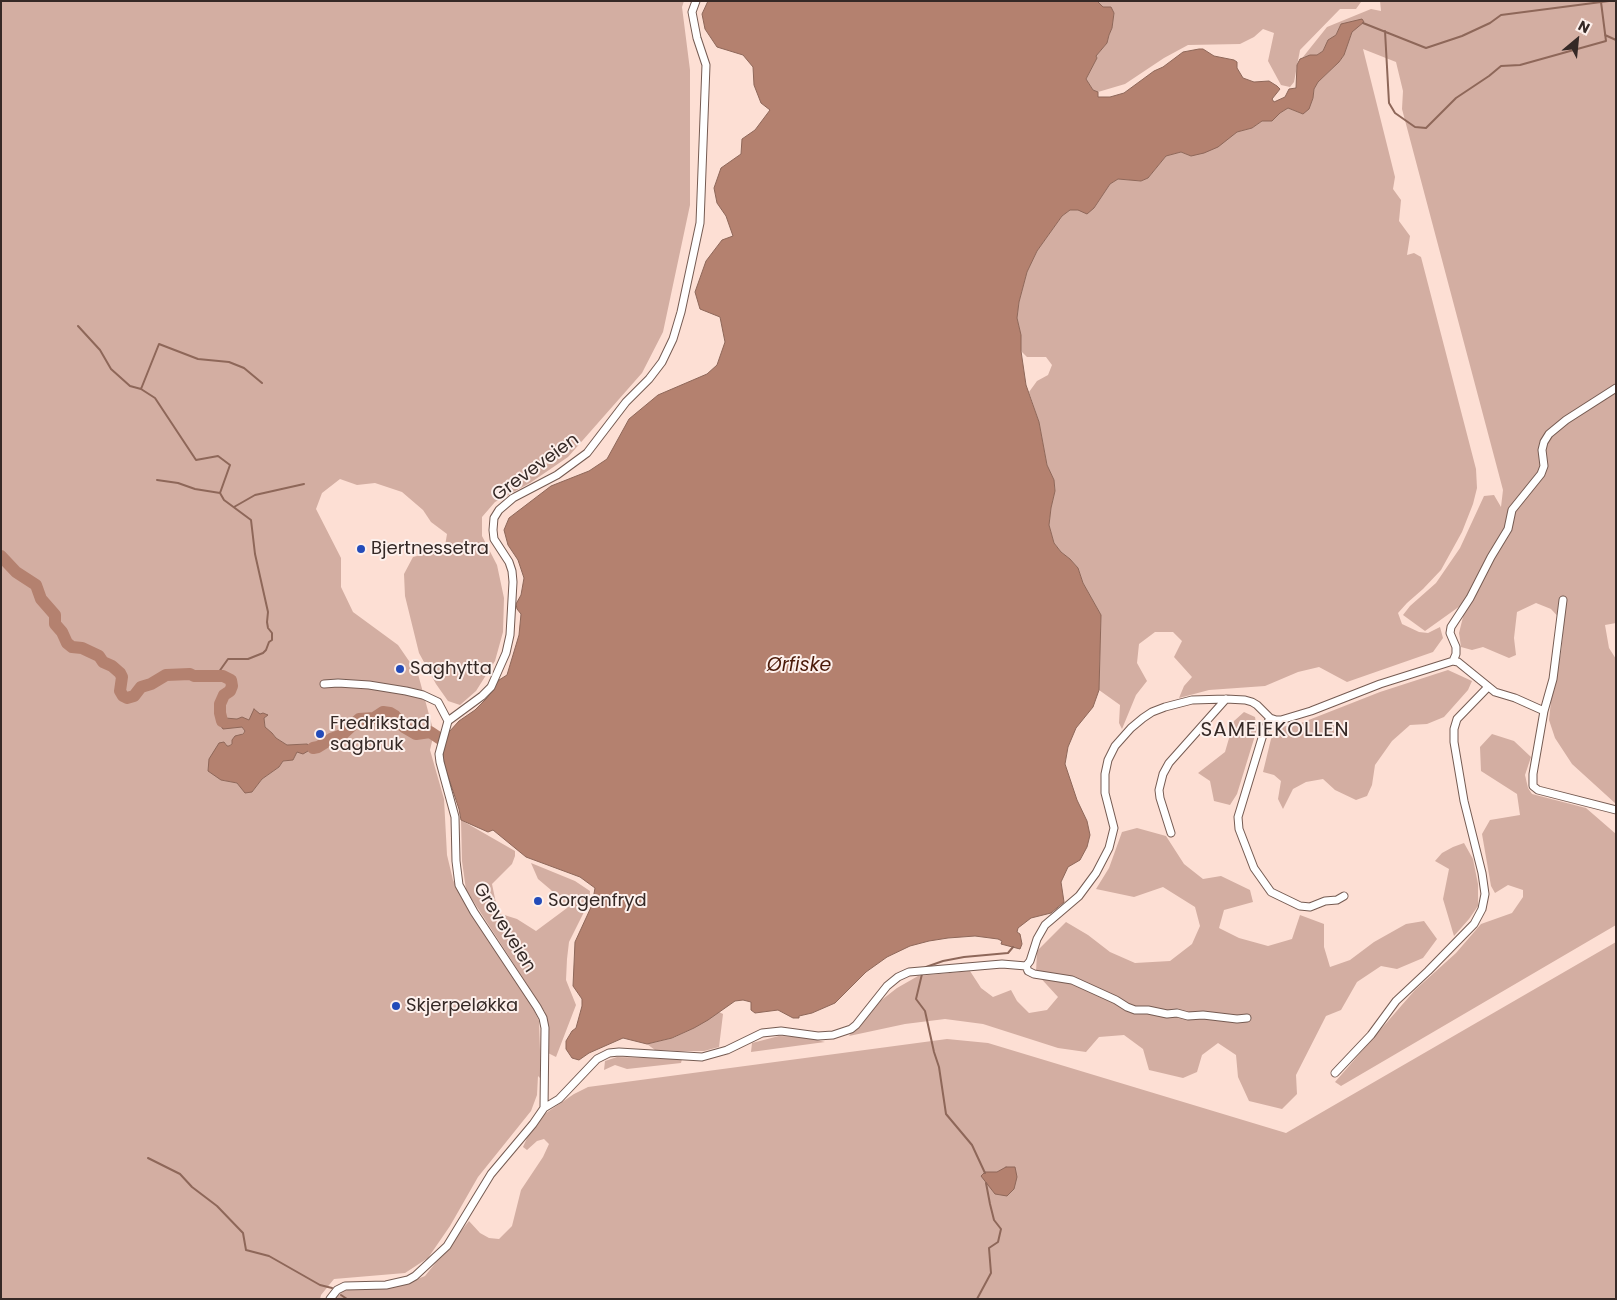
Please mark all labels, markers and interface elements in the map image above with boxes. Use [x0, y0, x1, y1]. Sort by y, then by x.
north arrow [1552, 15, 1602, 65]
text: N [1575, 15, 1593, 38]
street label: Greveveien [489, 429, 583, 507]
place label: Bjertnessetra [371, 538, 489, 560]
marker: Bjertnessetra [355, 543, 367, 555]
water label: Ørfiske [767, 655, 831, 677]
place label: Saghytta [410, 658, 492, 680]
marker: Saghytta [394, 663, 406, 675]
place label: Fredrikstad sagbruk [330, 713, 430, 756]
district label: SAMEIEKOLLEN [1199, 719, 1351, 743]
marker: Fredrikstad sagbruk [314, 728, 326, 740]
street label: Greveveien [468, 879, 540, 977]
place label: Sorgenfryd [548, 890, 647, 912]
marker: Sorgenfryd [532, 895, 544, 907]
place label: Skjerpeløkka [406, 995, 518, 1017]
marker: Skjerpeløkka [390, 1000, 402, 1012]

